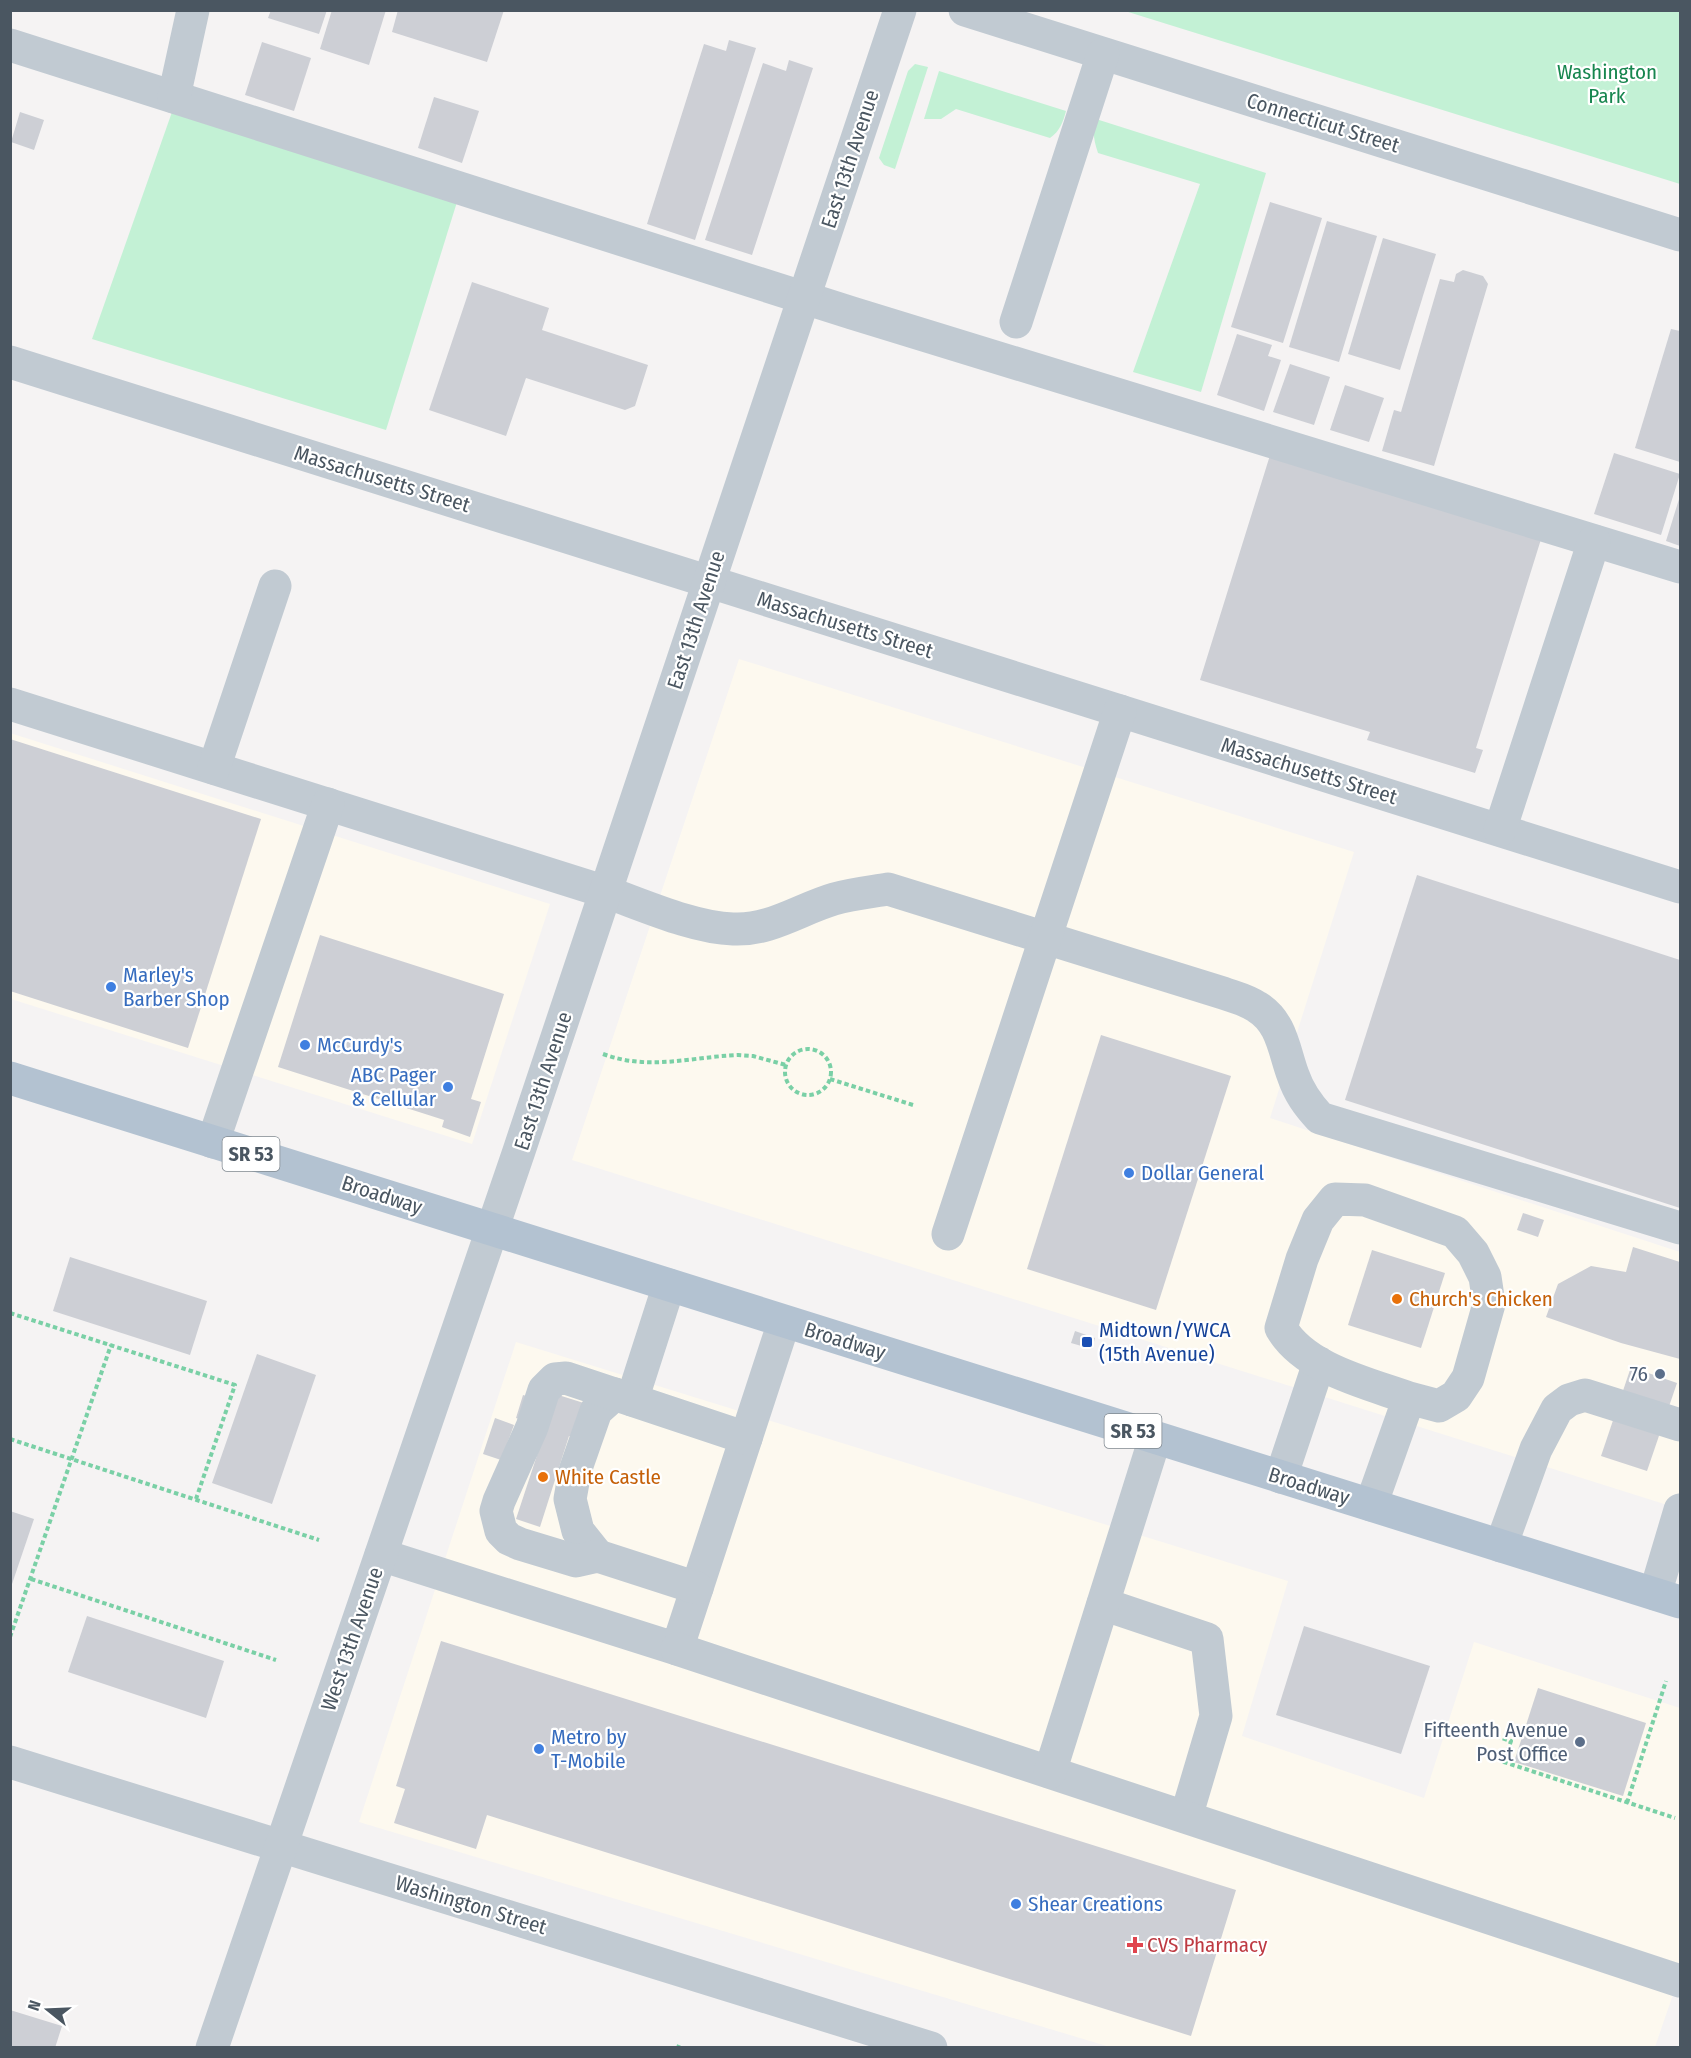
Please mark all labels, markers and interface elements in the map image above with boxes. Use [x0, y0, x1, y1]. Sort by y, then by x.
park label: Washington Park [1557, 59, 1657, 109]
street label: East 13th Avenue [815, 86, 885, 232]
street label: Connecticut Street [1244, 87, 1403, 159]
street label: Massachusetts Street [291, 440, 473, 518]
street label: East 13th Avenue [661, 547, 731, 693]
street label: Massachusetts Street [754, 586, 936, 664]
street label: Massachusetts Street [1218, 732, 1400, 810]
place label: Marley's Barber Shop [123, 962, 230, 1012]
marker: Marley's Barber Shop [104, 980, 118, 994]
street label: East 13th Avenue [508, 1008, 578, 1154]
place label: McCurdy's [317, 1032, 403, 1058]
marker: McCurdy's [298, 1038, 312, 1052]
place label: ABC Pager & Cellular [351, 1062, 437, 1112]
marker: ABC Pager & Cellular [441, 1080, 455, 1094]
road number: SR 53 [222, 1137, 280, 1171]
place label: Dollar General [1141, 1160, 1264, 1186]
marker: Dollar General [1122, 1166, 1136, 1180]
street label: Broadway [338, 1170, 426, 1220]
place label: Church's Chicken [1409, 1286, 1553, 1312]
marker: Church's Chicken [1390, 1292, 1404, 1306]
street label: Broadway [801, 1316, 889, 1366]
place label: Midtown/YWCA (15th Avenue) [1099, 1317, 1231, 1367]
marker: Midtown/YWCA (15th Avenue) [1080, 1335, 1094, 1349]
place label: 76 [1630, 1361, 1648, 1387]
marker: 76 [1653, 1367, 1667, 1381]
road number: SR 53 [1104, 1414, 1162, 1448]
street label: Broadway [1265, 1461, 1353, 1511]
place label: White Castle [555, 1464, 661, 1490]
marker: White Castle [536, 1470, 550, 1484]
street label: West 13th Avenue [315, 1564, 389, 1714]
place label: Fifteenth Avenue Post Office [1423, 1717, 1568, 1767]
place label: Metro by T-Mobile [551, 1724, 627, 1774]
marker: Fifteenth Avenue Post Office [1573, 1735, 1587, 1749]
marker: Metro by T-Mobile [532, 1742, 546, 1756]
street label: Washington Street [392, 1870, 550, 1940]
place label: Shear Creations [1028, 1891, 1163, 1917]
marker: Shear Creations [1009, 1897, 1023, 1911]
place label: CVS Pharmacy [1147, 1932, 1268, 1958]
marker: CVS Pharmacy [1128, 1938, 1142, 1952]
north arrow [18, 1980, 78, 2040]
text: N [24, 1998, 45, 2013]

